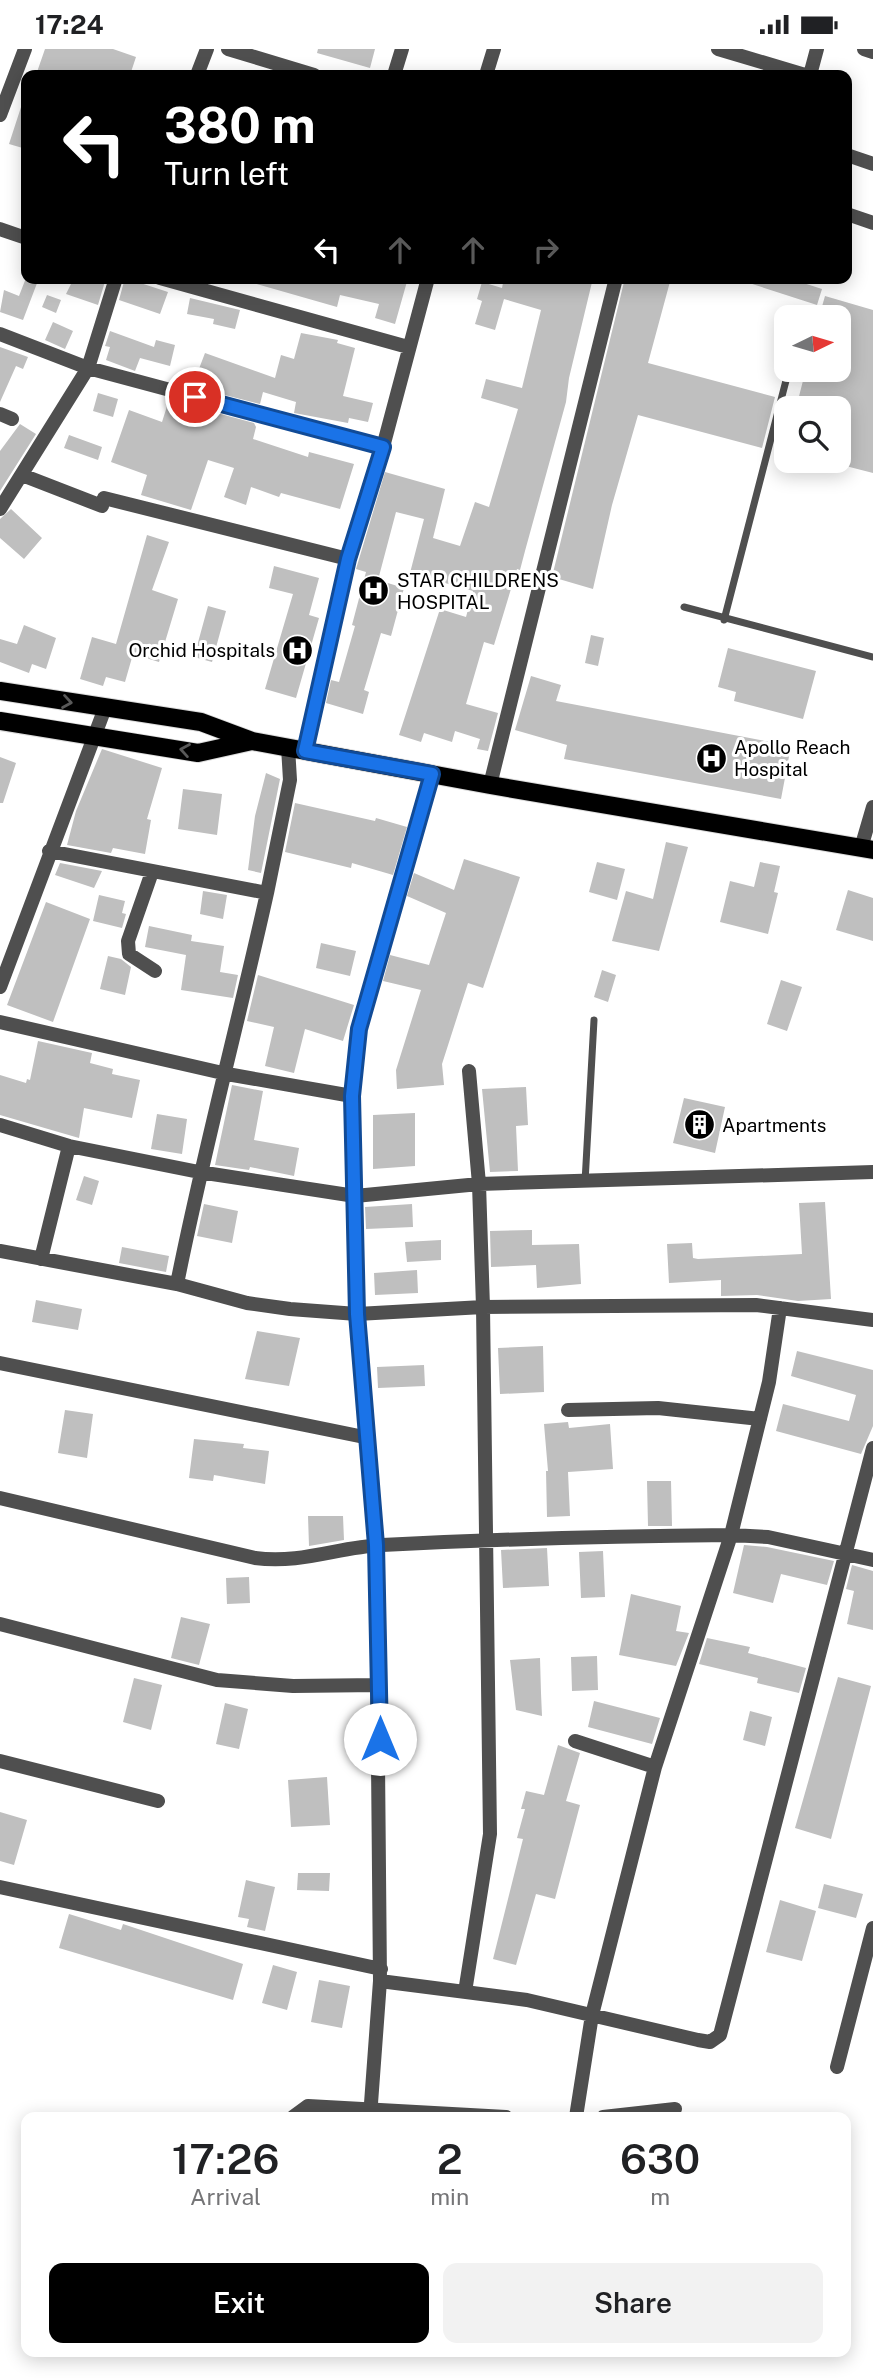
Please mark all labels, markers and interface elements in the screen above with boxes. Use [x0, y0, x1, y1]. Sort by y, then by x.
text: 17:24 [35, 9, 104, 40]
text: 380 m [164, 96, 316, 154]
icon: left [49, 98, 140, 189]
text: Turn left [164, 155, 289, 192]
icon: left [308, 231, 346, 269]
icon: ahead [381, 231, 419, 269]
icon: ahead [454, 231, 492, 269]
icon: right [527, 231, 565, 269]
north arrow [774, 305, 850, 381]
map controls [774, 305, 851, 473]
pin [165, 367, 225, 427]
icon: arrive [176, 378, 214, 416]
button: search [774, 396, 851, 473]
place label: STAR CHILDRENS HOSPITAL [397, 569, 559, 613]
hospital icon: STAR CHILDRENS HOSPITAL [357, 574, 391, 608]
hospital icon: Orchid Hospitals [281, 633, 315, 667]
place label: Orchid Hospitals [128, 639, 275, 661]
one-way arrow [62, 694, 73, 709]
place label: Apollo Reach Hospital [734, 736, 850, 780]
hospital icon: Apollo Reach Hospital [694, 741, 728, 775]
one-way arrow [180, 743, 191, 758]
building icon: Apartments [682, 1108, 716, 1142]
place label: Apartments [722, 1114, 826, 1136]
position arrow [343, 1702, 417, 1776]
text: 17:26 [172, 2134, 279, 2183]
text: 2 [437, 2134, 463, 2183]
text: 630 [620, 2134, 700, 2183]
text: Arrival [190, 2183, 261, 2210]
text: min [430, 2183, 469, 2210]
text: m [650, 2183, 670, 2210]
button: Exit [49, 2263, 429, 2343]
button: Share [443, 2263, 823, 2343]

